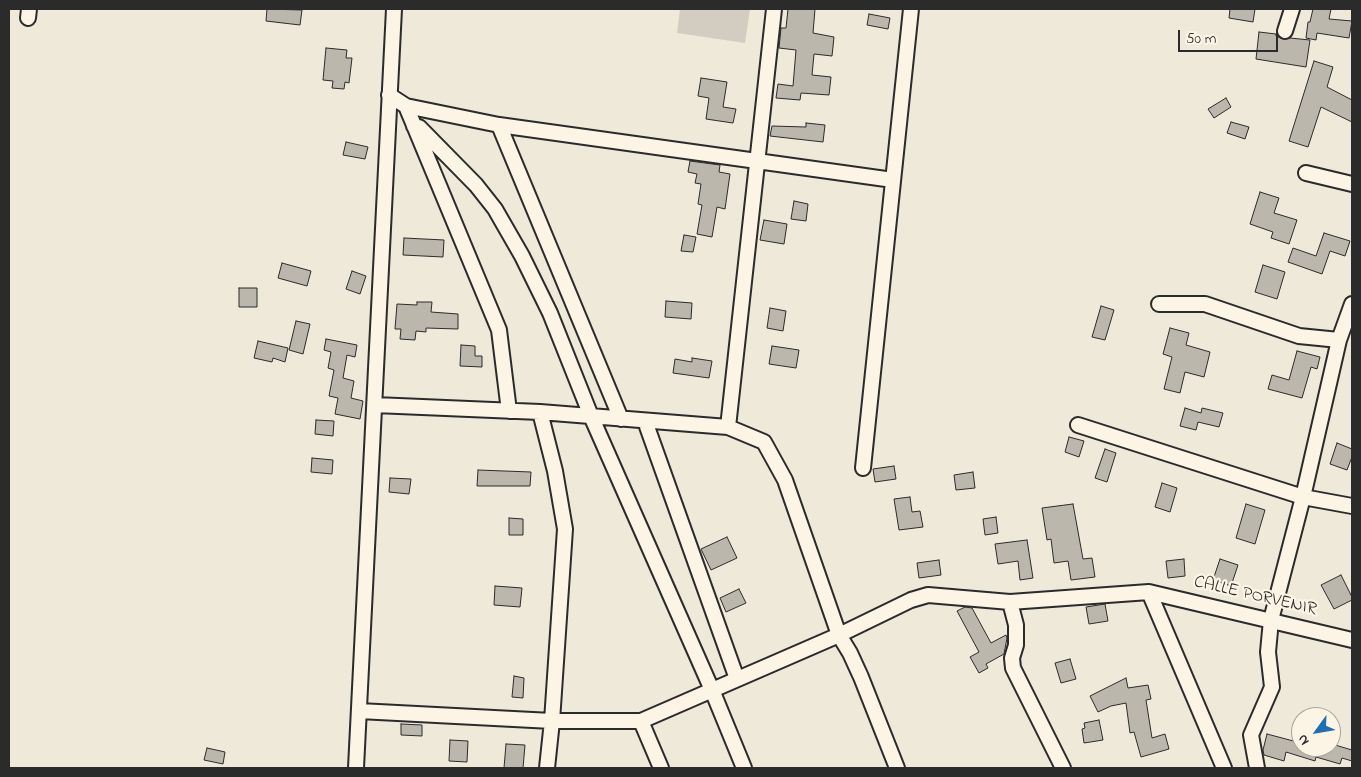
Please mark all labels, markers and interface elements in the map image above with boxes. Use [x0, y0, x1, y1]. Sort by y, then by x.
scale bar [1181, 20, 1281, 52]
text: 50 m [1186, 28, 1216, 50]
street label: CALLE PORVENIR [1191, 572, 1319, 622]
north arrow [1291, 707, 1341, 757]
text: N [1292, 730, 1315, 749]

